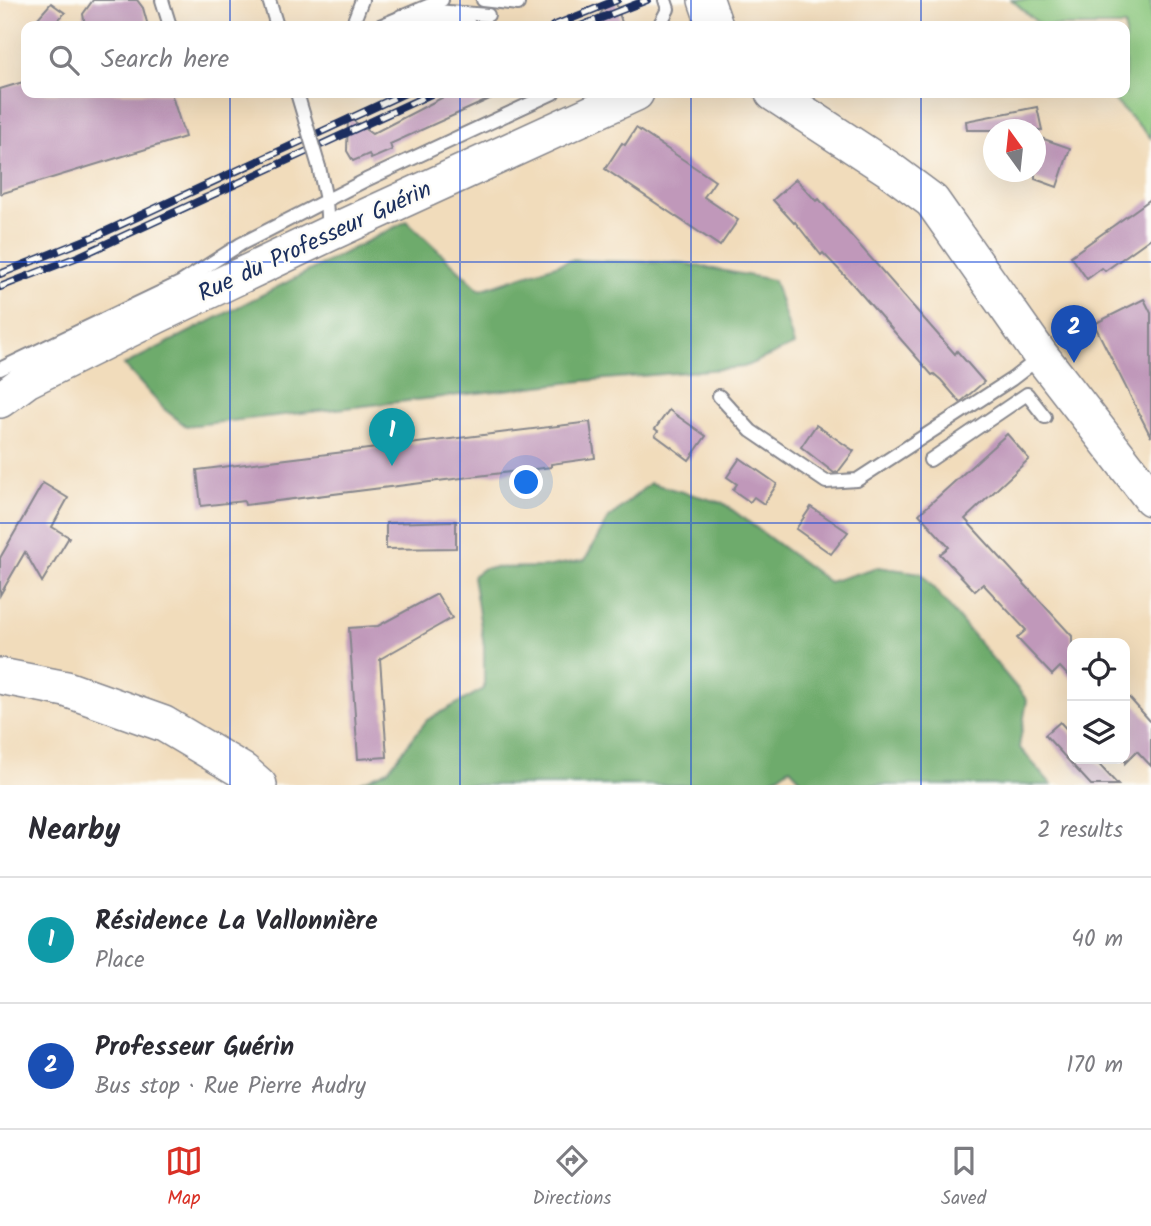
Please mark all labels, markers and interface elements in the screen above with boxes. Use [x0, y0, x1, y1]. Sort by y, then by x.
search box [21, 21, 1130, 98]
text: Search here [101, 39, 229, 81]
icon: search [45, 41, 83, 79]
north arrow [983, 119, 1046, 182]
street label: Rue du Professeur Guérin [192, 171, 438, 313]
pin: 2 [1051, 305, 1097, 363]
pin: 1 [369, 408, 415, 466]
your location [509, 465, 543, 499]
map controls [1067, 638, 1130, 764]
button: locate [1067, 638, 1130, 701]
button: layers [1067, 701, 1130, 764]
text: Nearby [28, 807, 120, 855]
text: 2 results [1037, 813, 1123, 849]
text: Résidence La Vallonnière [95, 901, 378, 943]
text: 1 [48, 922, 54, 958]
text: 40 m [1071, 922, 1123, 958]
text: Place [95, 943, 145, 979]
text: Professeur Guérin [95, 1027, 294, 1069]
text: 2 [44, 1048, 58, 1084]
text: 170 m [1066, 1048, 1123, 1084]
text: Bus stop · Rue Pierre Audry [95, 1069, 366, 1105]
tab: Map [165, 1142, 203, 1214]
tab: Directions [533, 1142, 611, 1214]
tab: Saved [941, 1142, 986, 1214]

